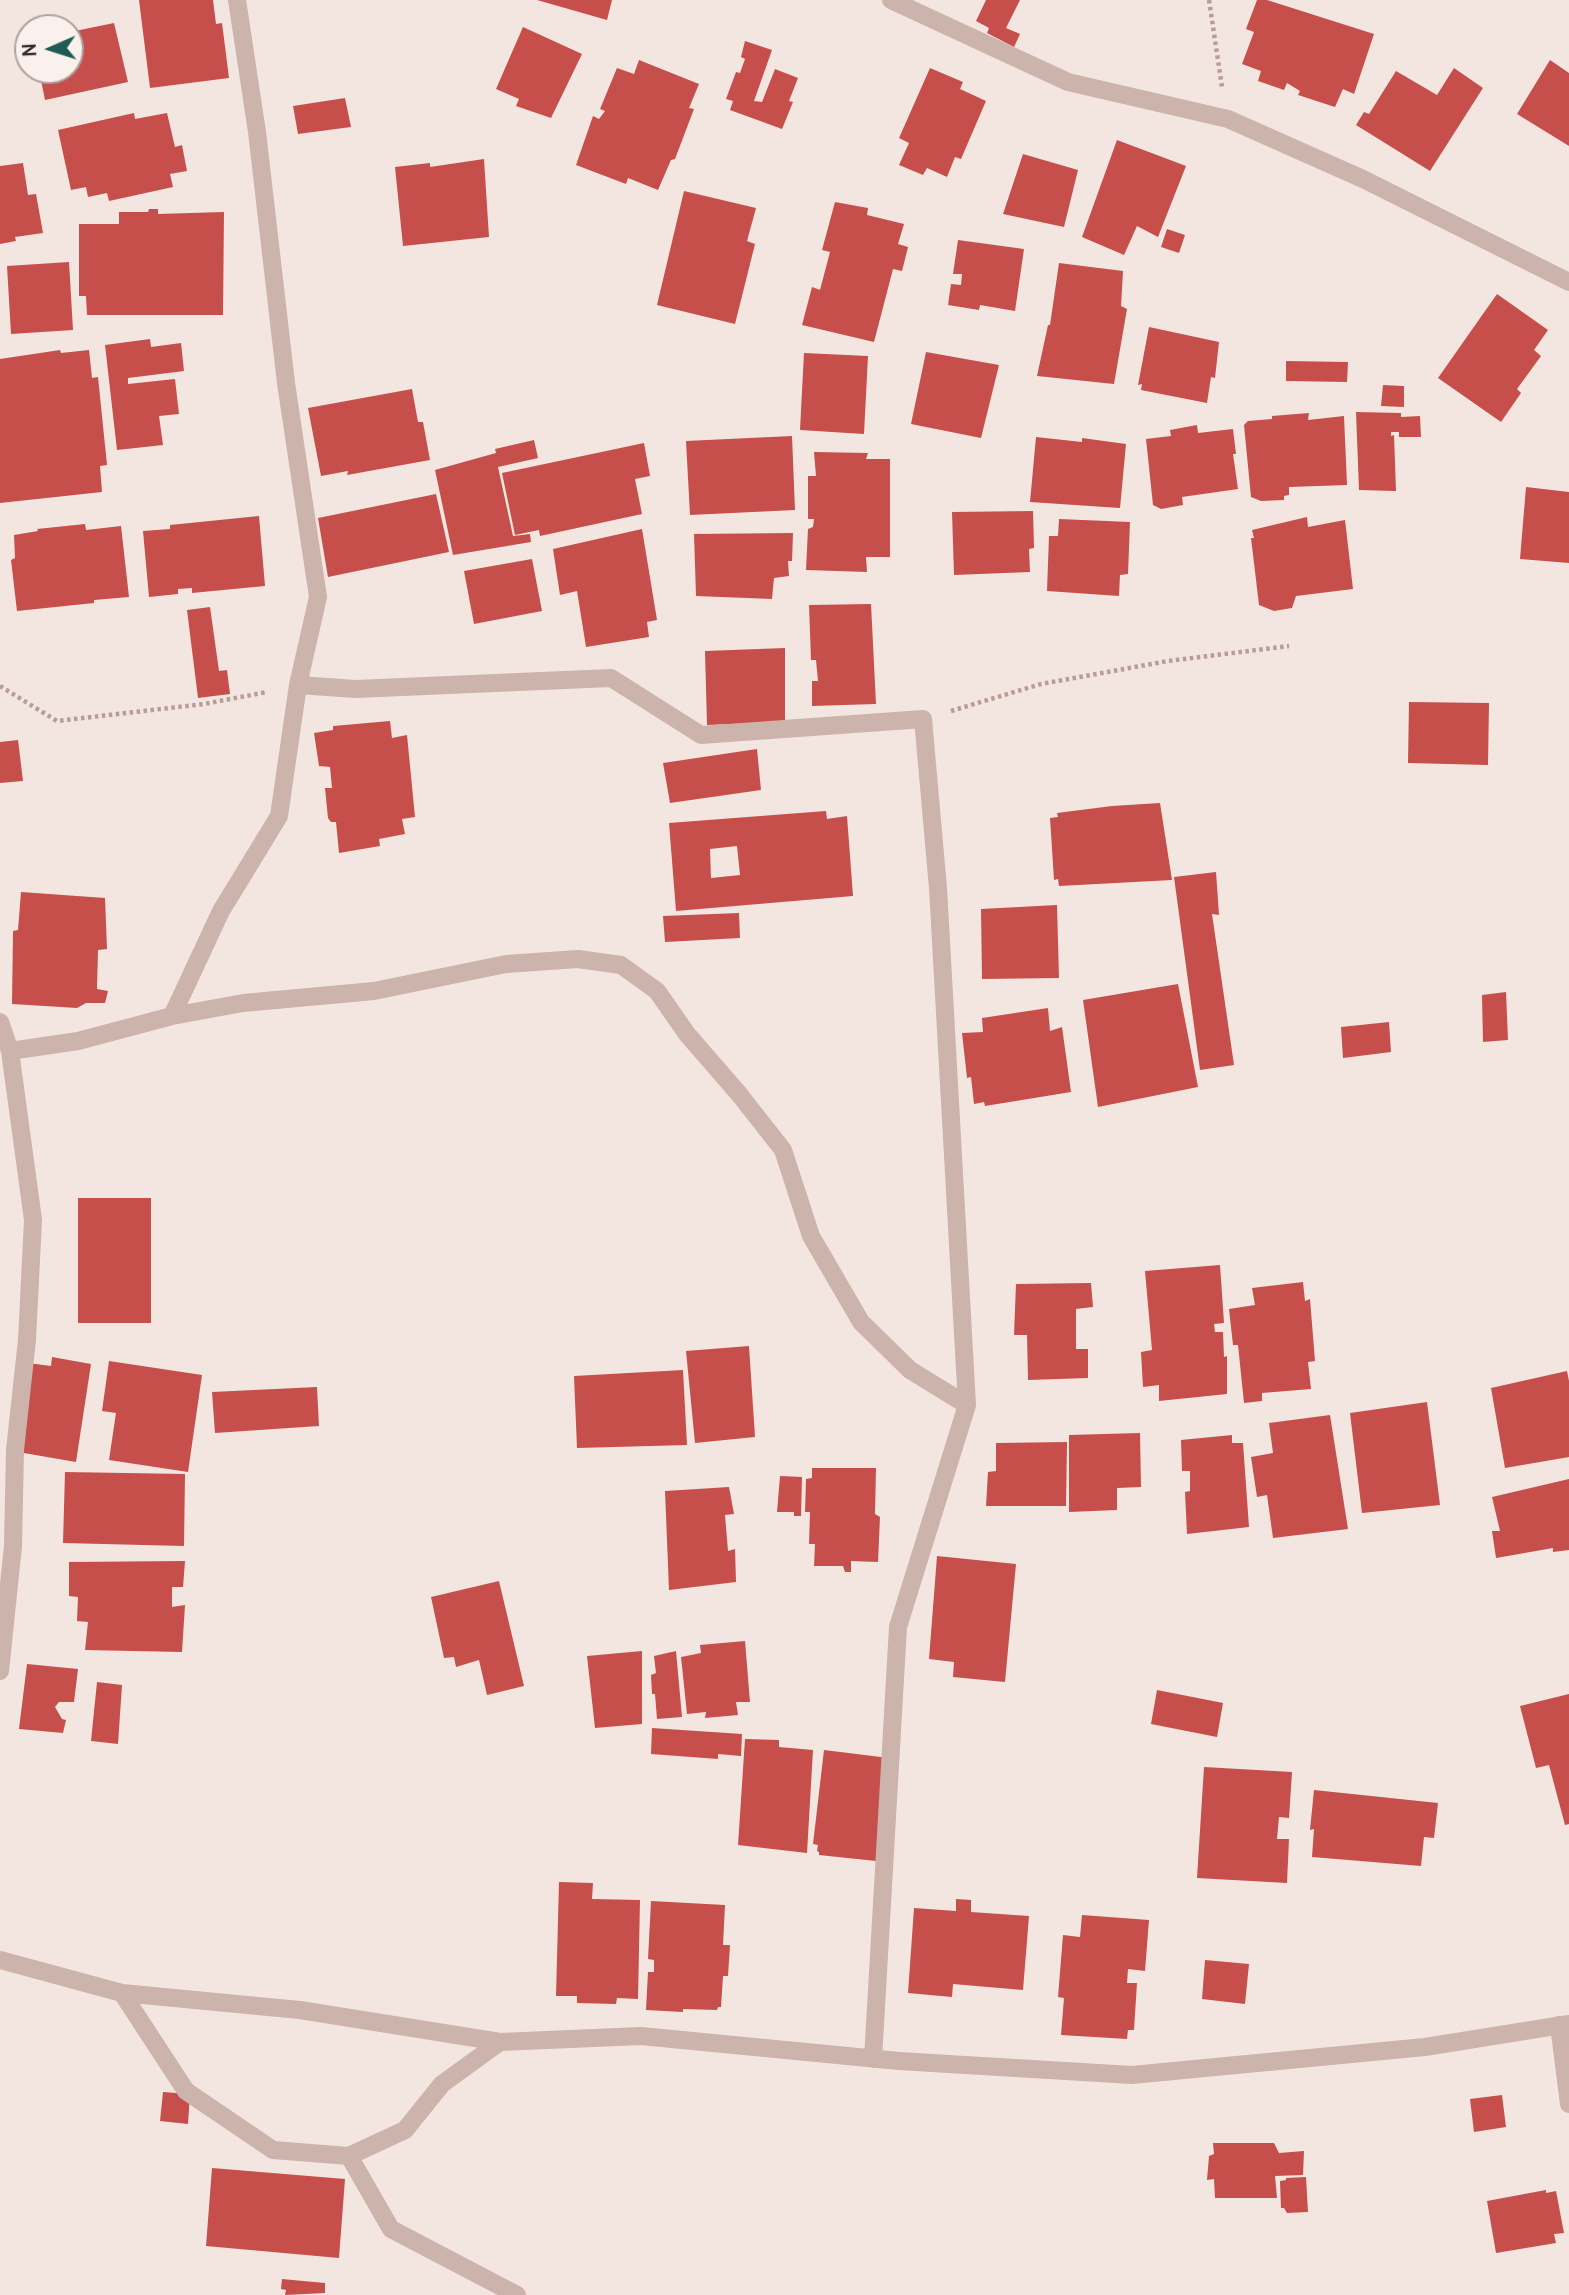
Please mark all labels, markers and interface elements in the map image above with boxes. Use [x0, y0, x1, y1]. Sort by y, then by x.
north arrow [14, 14, 84, 84]
text: N [18, 43, 41, 57]

